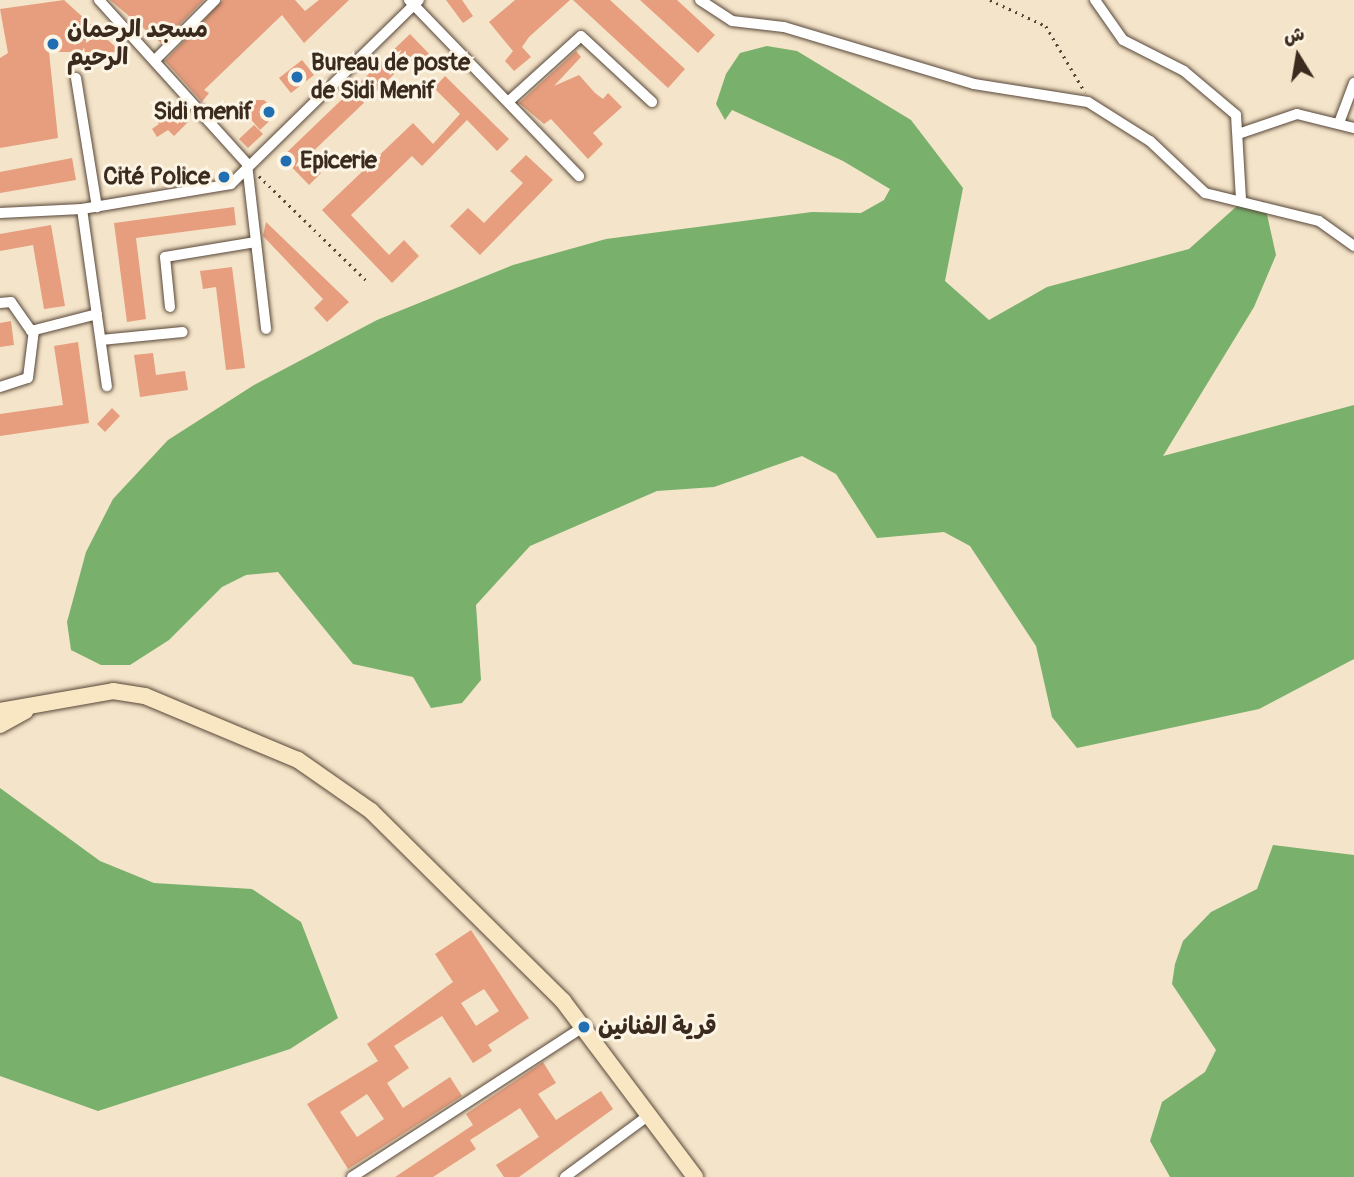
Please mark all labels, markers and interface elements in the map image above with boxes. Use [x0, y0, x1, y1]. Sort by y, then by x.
place label: مسجد الرحمان الرحيم [67, 16, 208, 72]
north arrow [1263, 21, 1333, 91]
text: ش [1281, 22, 1307, 49]
marker: مسجد الرحمان الرحيم [45, 36, 61, 52]
place label: Bureau de poste de Sidi Menif [311, 49, 470, 105]
marker: Bureau de poste de Sidi Menif [289, 69, 305, 85]
place label: Sidi menif [153, 98, 253, 126]
marker: Sidi menif [259, 102, 279, 122]
place label: Epicerie [300, 147, 377, 175]
marker: Epicerie [278, 153, 294, 169]
place label: Cité Police [103, 163, 210, 191]
marker: Cité Police [216, 169, 232, 185]
place label: قرية الفنانين [598, 1013, 717, 1041]
marker: قرية الفنانين [576, 1019, 592, 1035]

